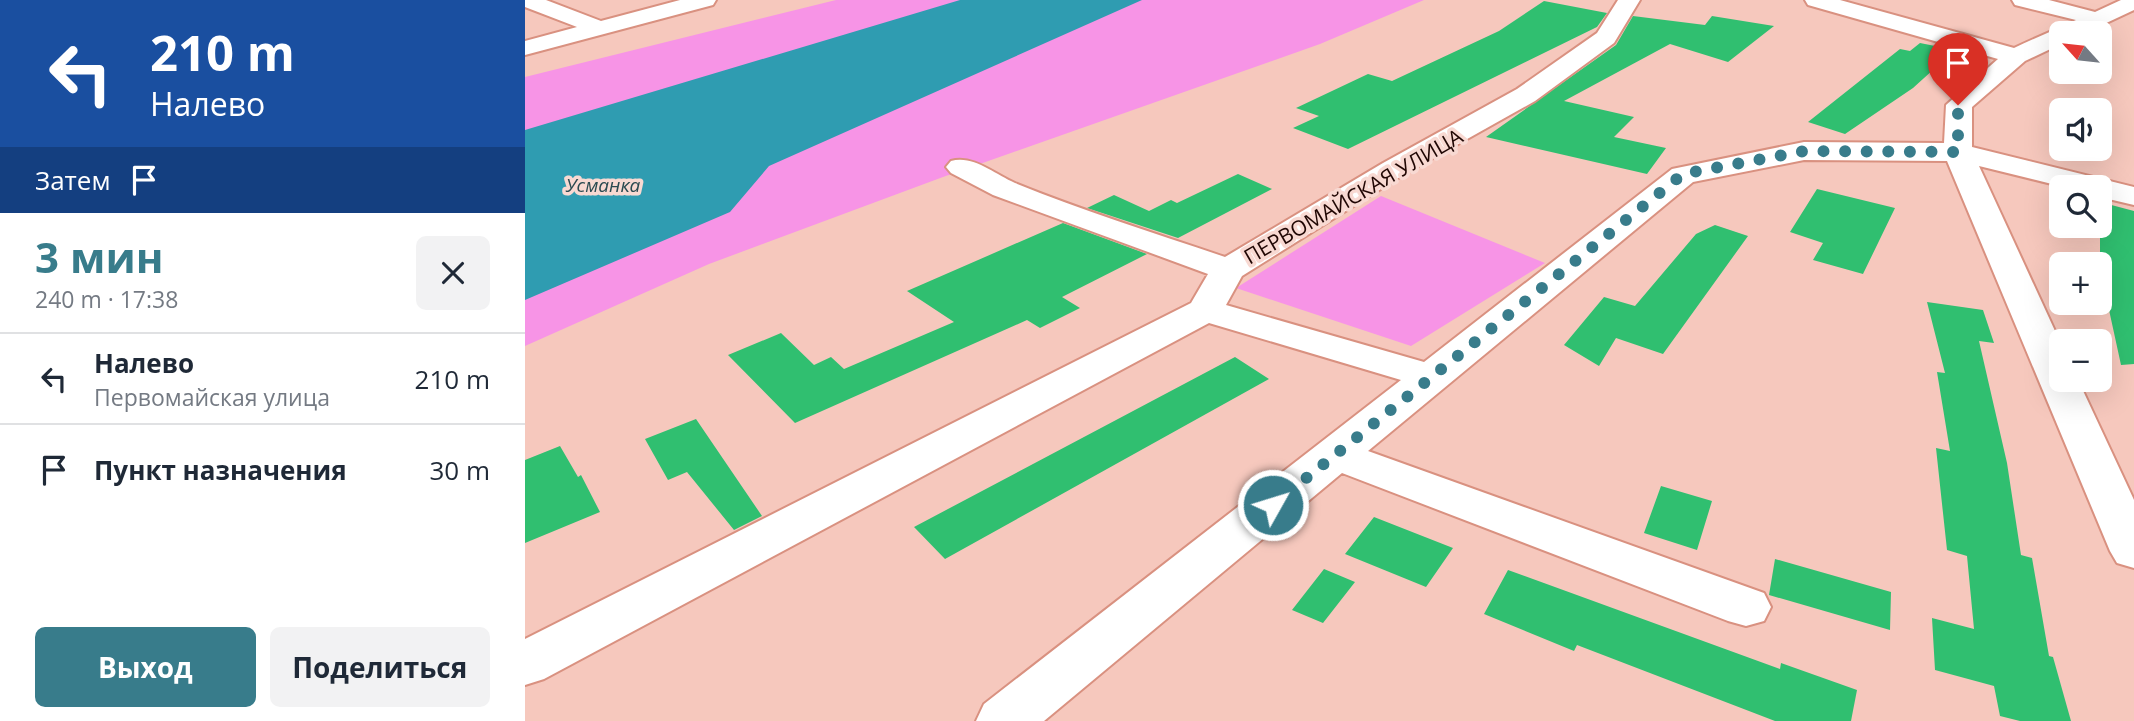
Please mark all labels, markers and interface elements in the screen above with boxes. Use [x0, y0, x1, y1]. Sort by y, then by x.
text: 210 m [150, 19, 295, 85]
north arrow [2049, 21, 2112, 84]
map controls [2049, 21, 2112, 392]
icon: left [35, 28, 126, 119]
pin [1928, 33, 1988, 105]
icon: arrive [1939, 44, 1977, 82]
text: Налево [150, 82, 265, 125]
button: sound [2049, 98, 2112, 161]
street label: ПЕРВОМАЙСКАЯ УЛИЦА [1239, 121, 1468, 270]
icon: arrive [125, 161, 163, 199]
text: Затем [35, 162, 111, 198]
water label: Усманка [565, 172, 641, 198]
button: search [2049, 175, 2112, 238]
text: 3 мин [35, 228, 163, 285]
button: close [416, 236, 490, 310]
button: + [2049, 252, 2112, 315]
text: 240 m · 17:38 [35, 283, 178, 315]
button: − [2049, 329, 2112, 392]
text: Налево [94, 345, 194, 381]
icon: left [35, 360, 73, 398]
text: 210 m [415, 361, 490, 397]
text: Первомайская улица [94, 381, 330, 413]
icon: arrive [35, 451, 73, 489]
text: Пункт назначения [94, 452, 347, 488]
text: 30 m [429, 452, 490, 488]
position arrow [1236, 468, 1310, 542]
button: Выход [35, 627, 256, 707]
button: Поделиться [270, 627, 490, 707]

